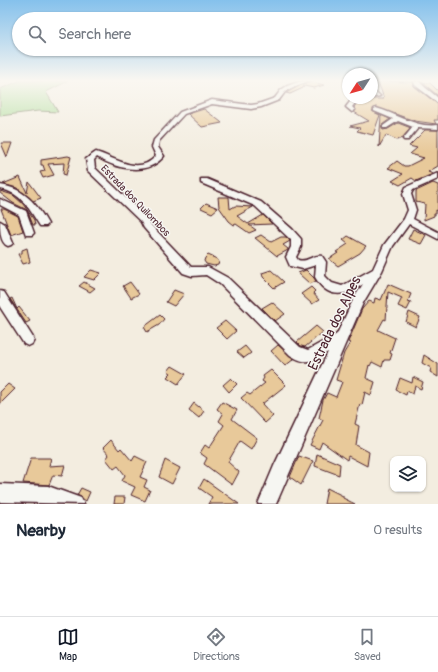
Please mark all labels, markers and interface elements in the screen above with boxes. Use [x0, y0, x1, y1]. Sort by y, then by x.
search box [12, 12, 426, 56]
icon: search [26, 23, 48, 45]
text: Search here [58, 25, 131, 44]
north arrow [342, 68, 378, 104]
street label: Estrada dos Quilombos [98, 163, 173, 239]
street label: Estrada dos Alpes [304, 273, 365, 373]
map controls [390, 456, 426, 492]
button: layers [390, 456, 426, 492]
text: Nearby [16, 520, 65, 541]
text: 0 results [373, 522, 422, 538]
tab: Map [57, 626, 79, 663]
tab: Directions [193, 626, 240, 663]
tab: Saved [354, 626, 381, 663]

